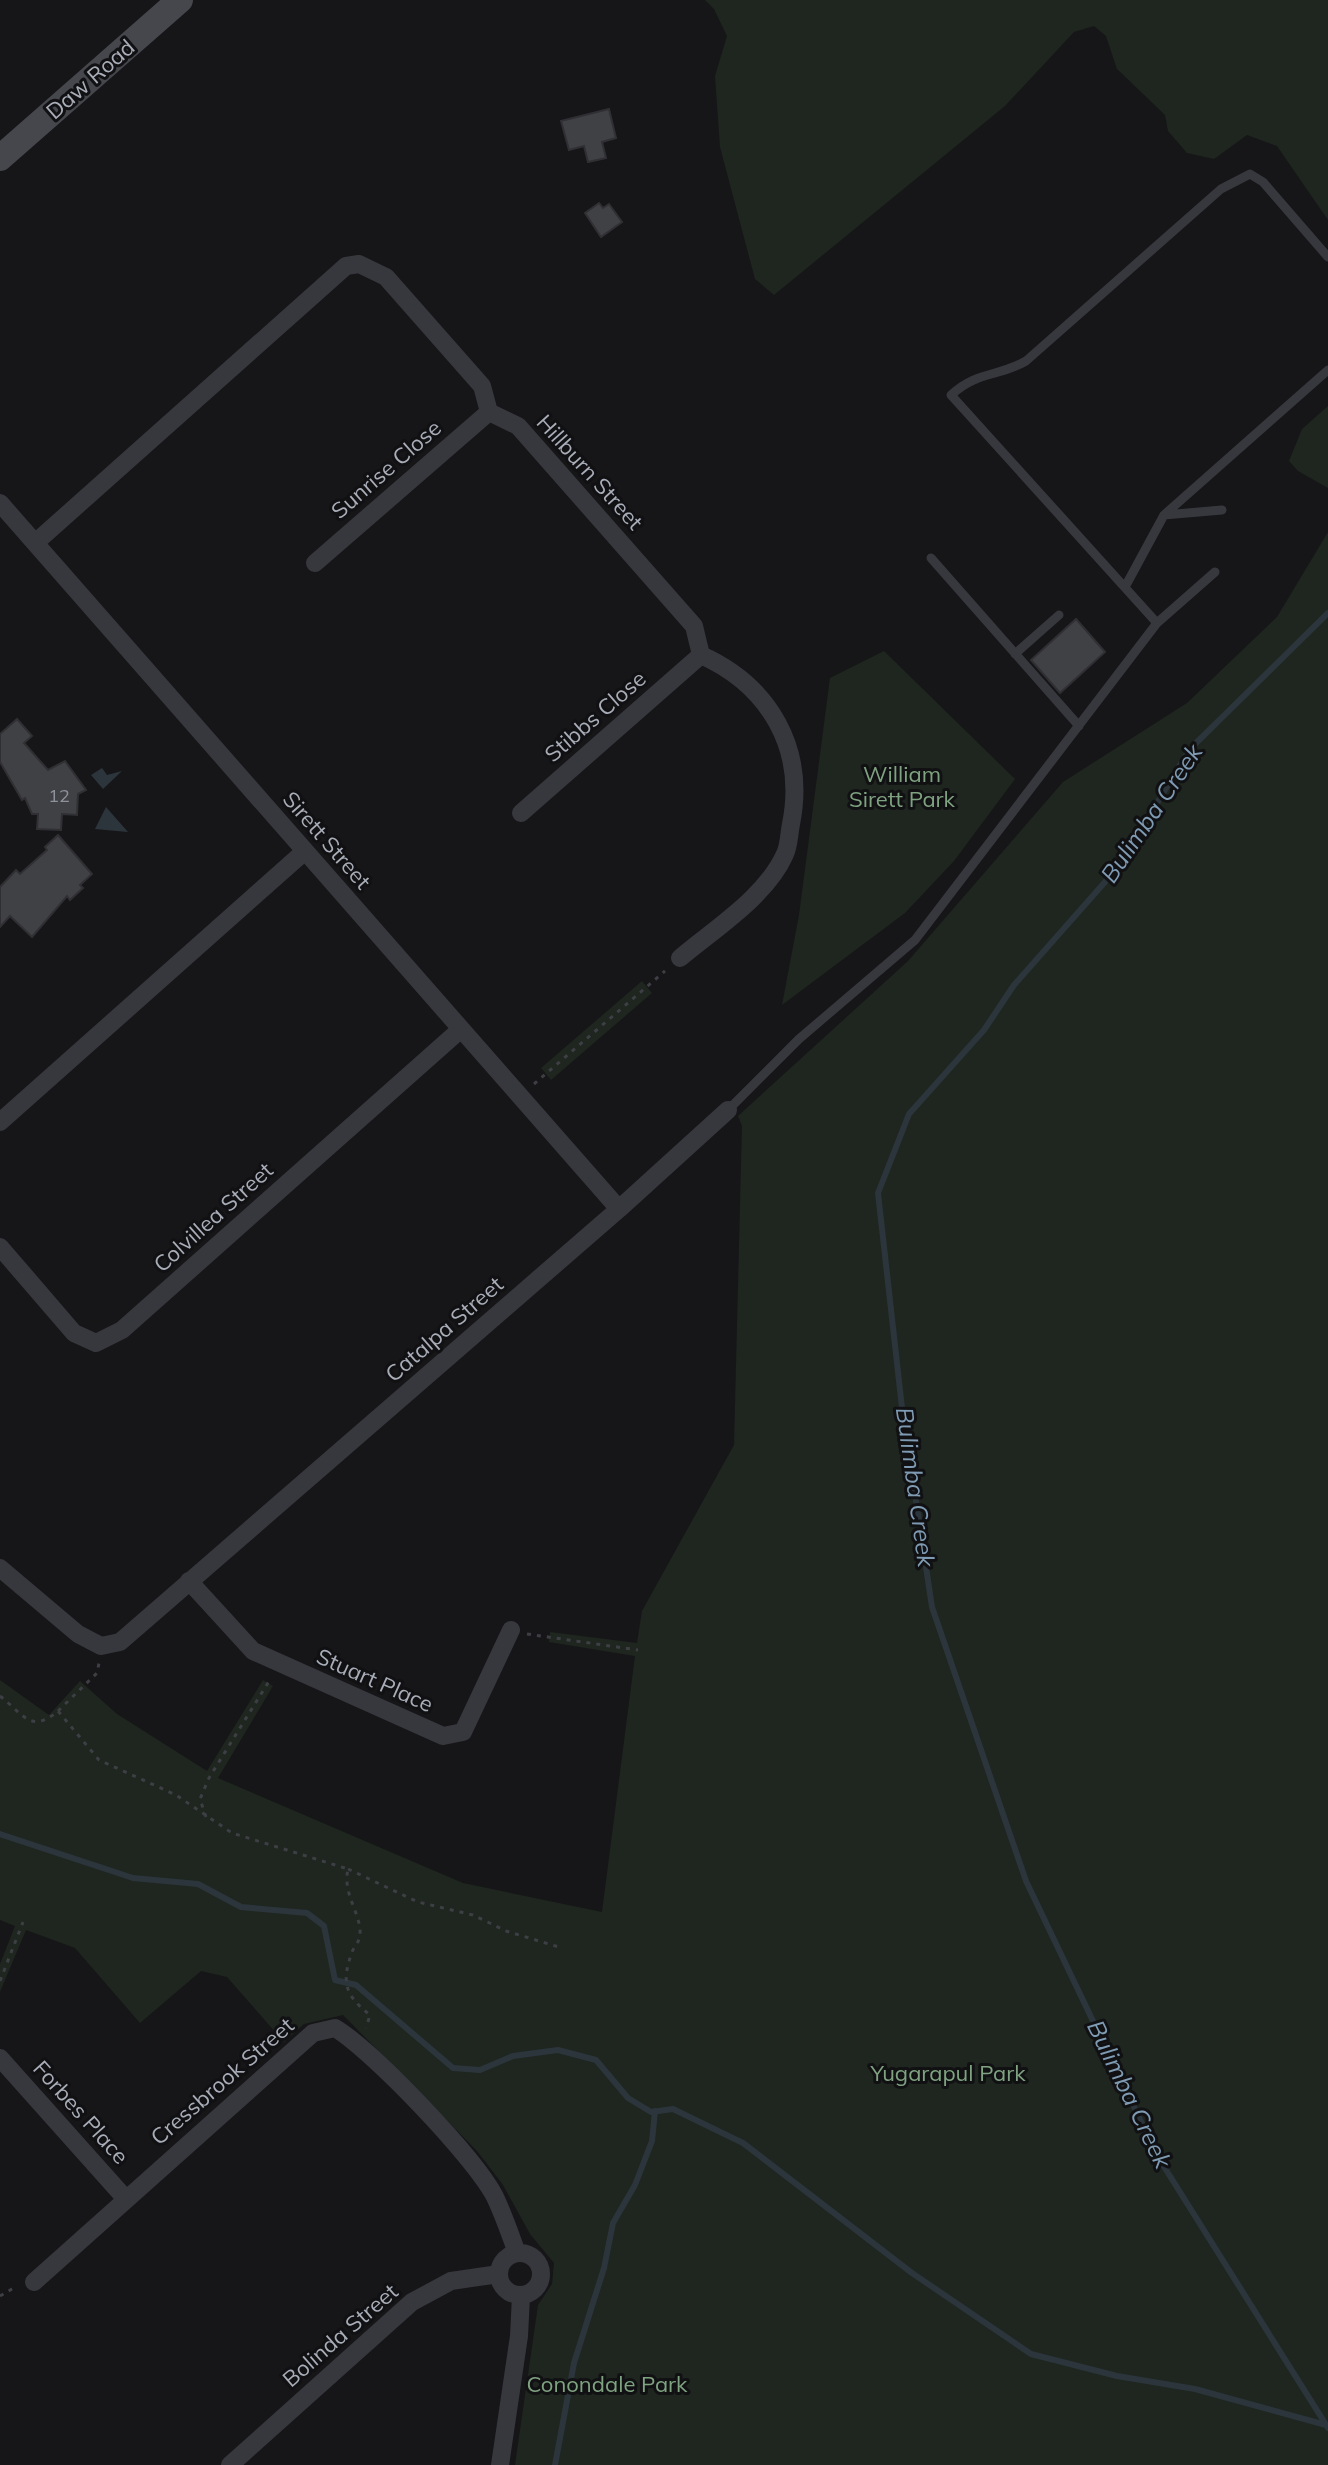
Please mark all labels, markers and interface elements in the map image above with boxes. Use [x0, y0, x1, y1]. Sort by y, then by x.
street label: Daw Road [40, 33, 140, 125]
street label: Hillburn Street [531, 408, 649, 536]
street label: Sunrise Close [325, 414, 447, 524]
street label: Stibbs Close [538, 664, 652, 768]
water label: Bulimba Creek [1093, 737, 1209, 888]
park label: William Sirett Park [849, 760, 956, 813]
house number: 12 [48, 784, 70, 807]
street label: Sirett Street [277, 785, 377, 895]
street label: Colvillea Street [147, 1156, 279, 1278]
street label: Catalpa Street [379, 1270, 509, 1388]
water label: Bulimba Creek [890, 1405, 942, 1570]
street label: Stuart Place [312, 1642, 438, 1718]
street label: Cressbrook Street [145, 2011, 300, 2151]
water label: Bulimba Creek [1081, 2015, 1179, 2174]
street label: Forbes Place [27, 2054, 135, 2170]
park label: Yugarapul Park [869, 2059, 1026, 2087]
street label: Bolinda Street [277, 2277, 404, 2393]
park label: Conondale Park [527, 2370, 688, 2398]

